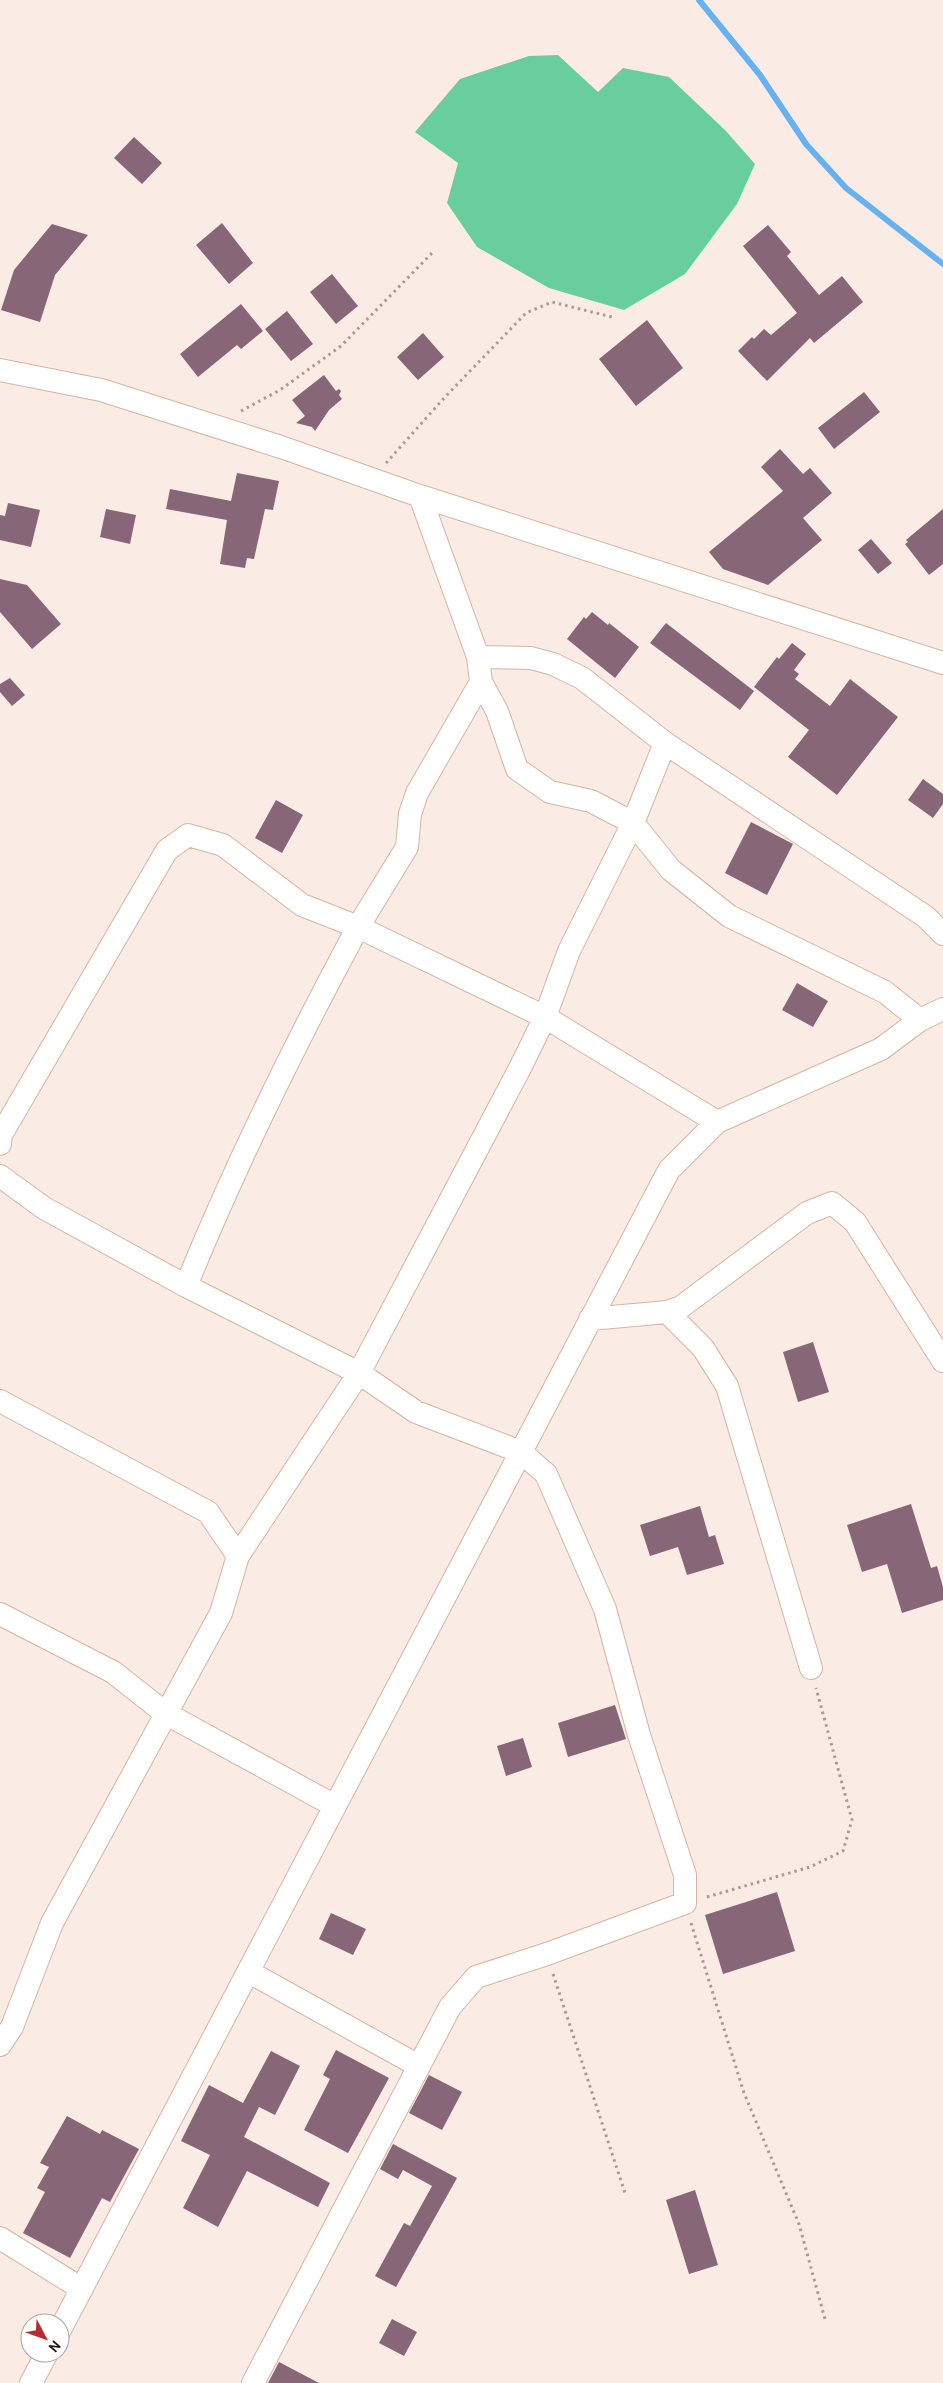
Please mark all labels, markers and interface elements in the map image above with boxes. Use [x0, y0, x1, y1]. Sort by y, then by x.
north arrow [20, 2313, 70, 2363]
text: N [45, 2337, 65, 2356]

